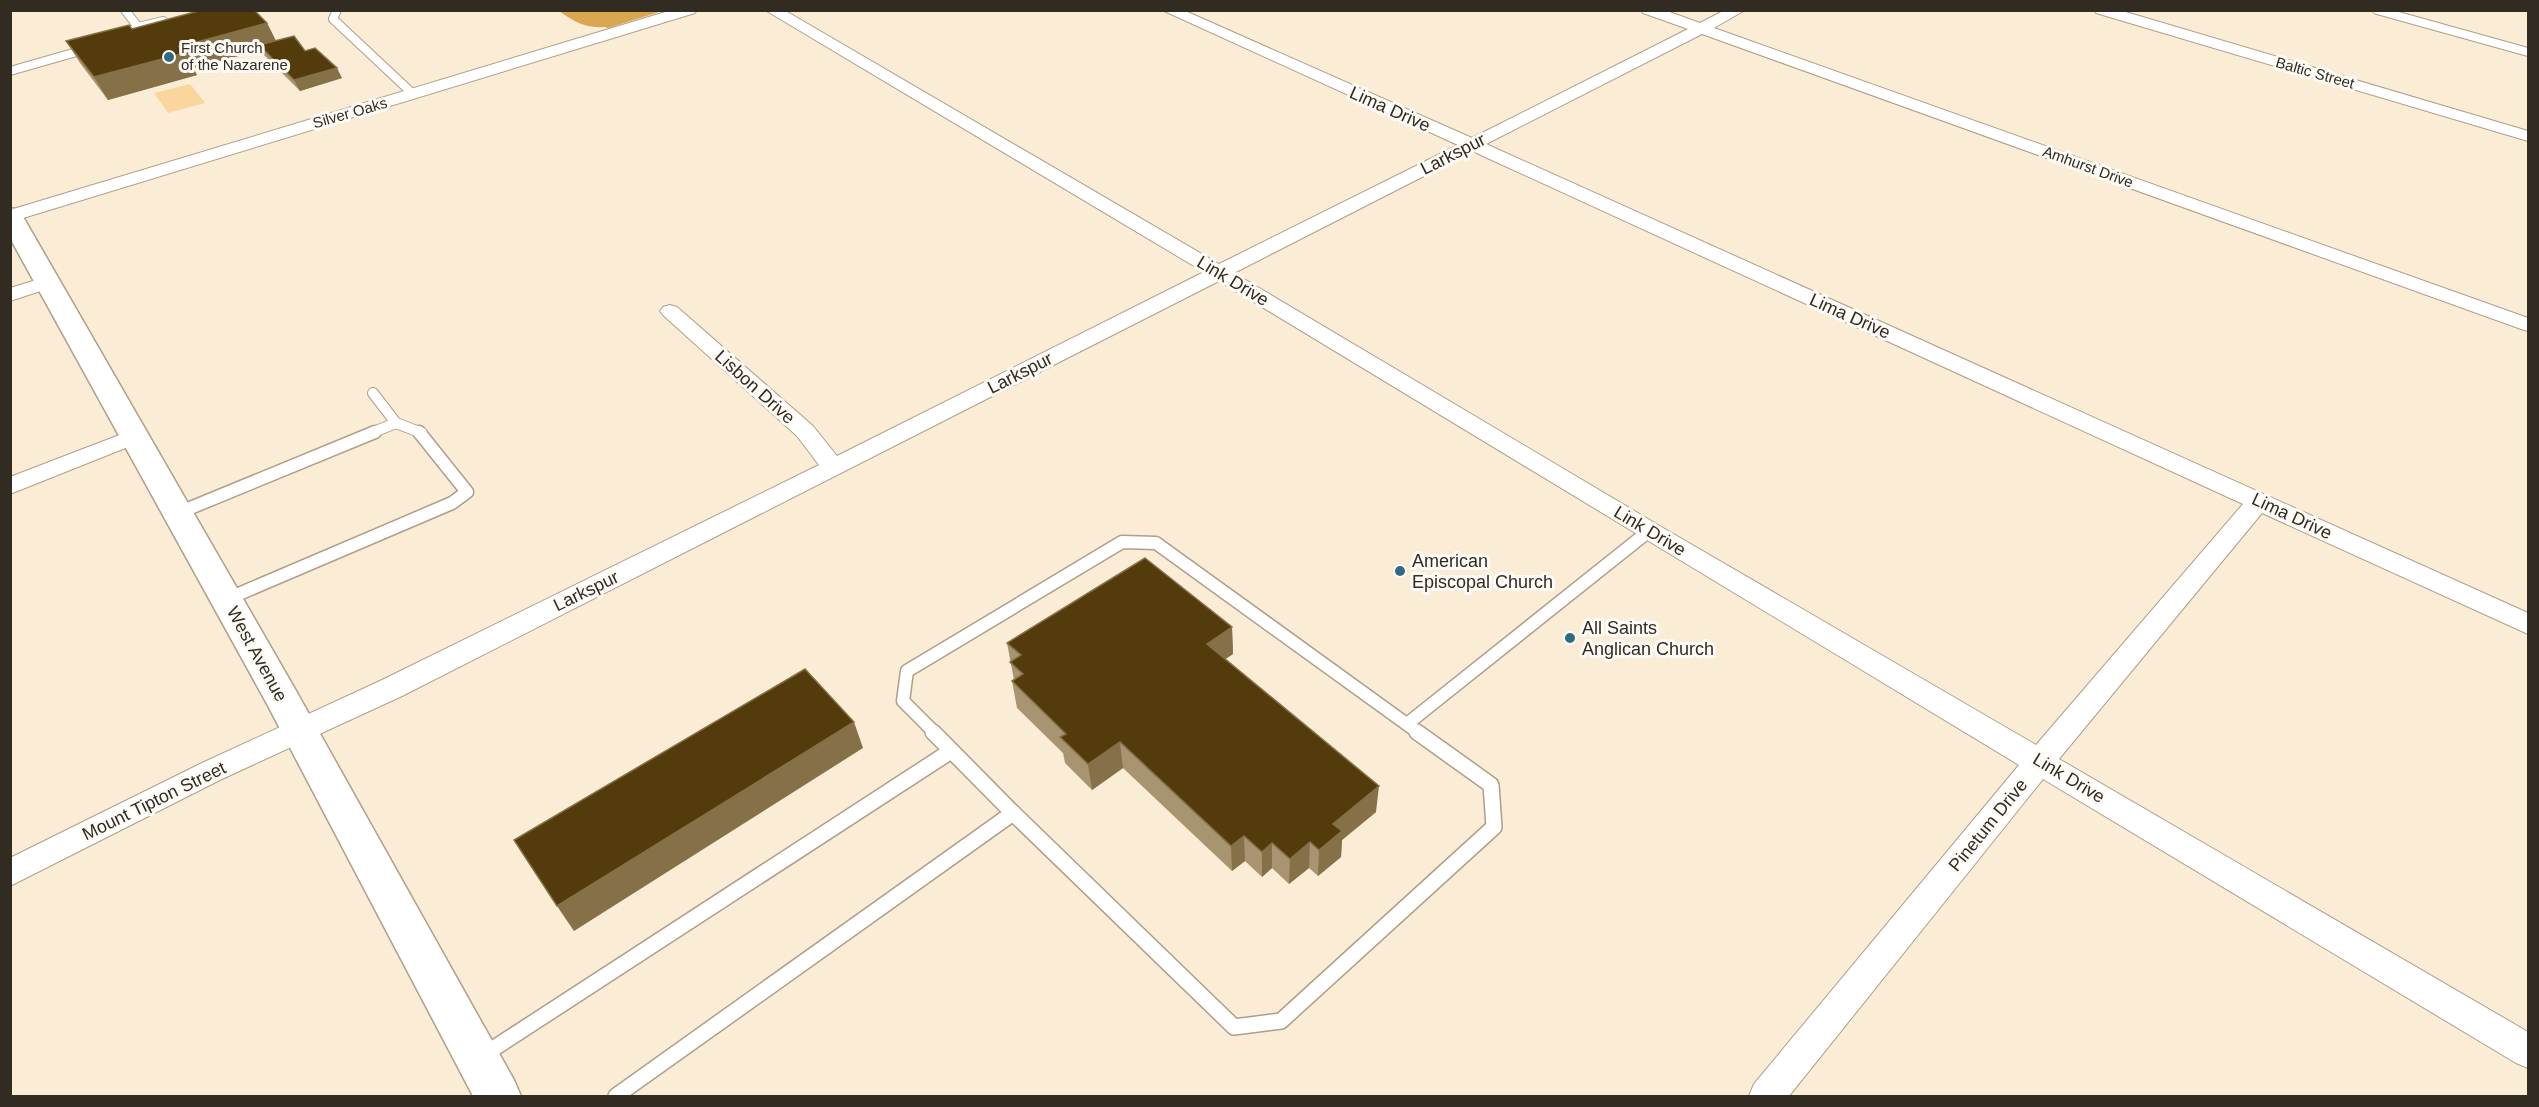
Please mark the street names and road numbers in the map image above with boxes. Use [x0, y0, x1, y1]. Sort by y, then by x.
street label: Baltic Street [2274, 53, 2357, 92]
street label: Lima Drive [1347, 82, 1433, 136]
street label: Silver Oaks [311, 94, 389, 131]
street label: Larkspur [1417, 129, 1489, 179]
street label: Amhurst Drive [2041, 142, 2136, 191]
street label: Link Drive [1194, 252, 1272, 310]
street label: Lima Drive [1807, 289, 1893, 343]
street label: Lisbon Drive [711, 346, 799, 428]
street label: Larkspur [984, 348, 1056, 398]
street label: Lima Drive [2249, 489, 2335, 543]
street label: Link Drive [1611, 502, 1689, 560]
street label: Larkspur [550, 567, 622, 615]
street label: West Avenue [223, 603, 291, 705]
street label: Link Drive [2030, 749, 2108, 807]
street label: Mount Tipton Street [79, 758, 229, 844]
street label: Pinetum Drive [1945, 775, 2031, 875]

